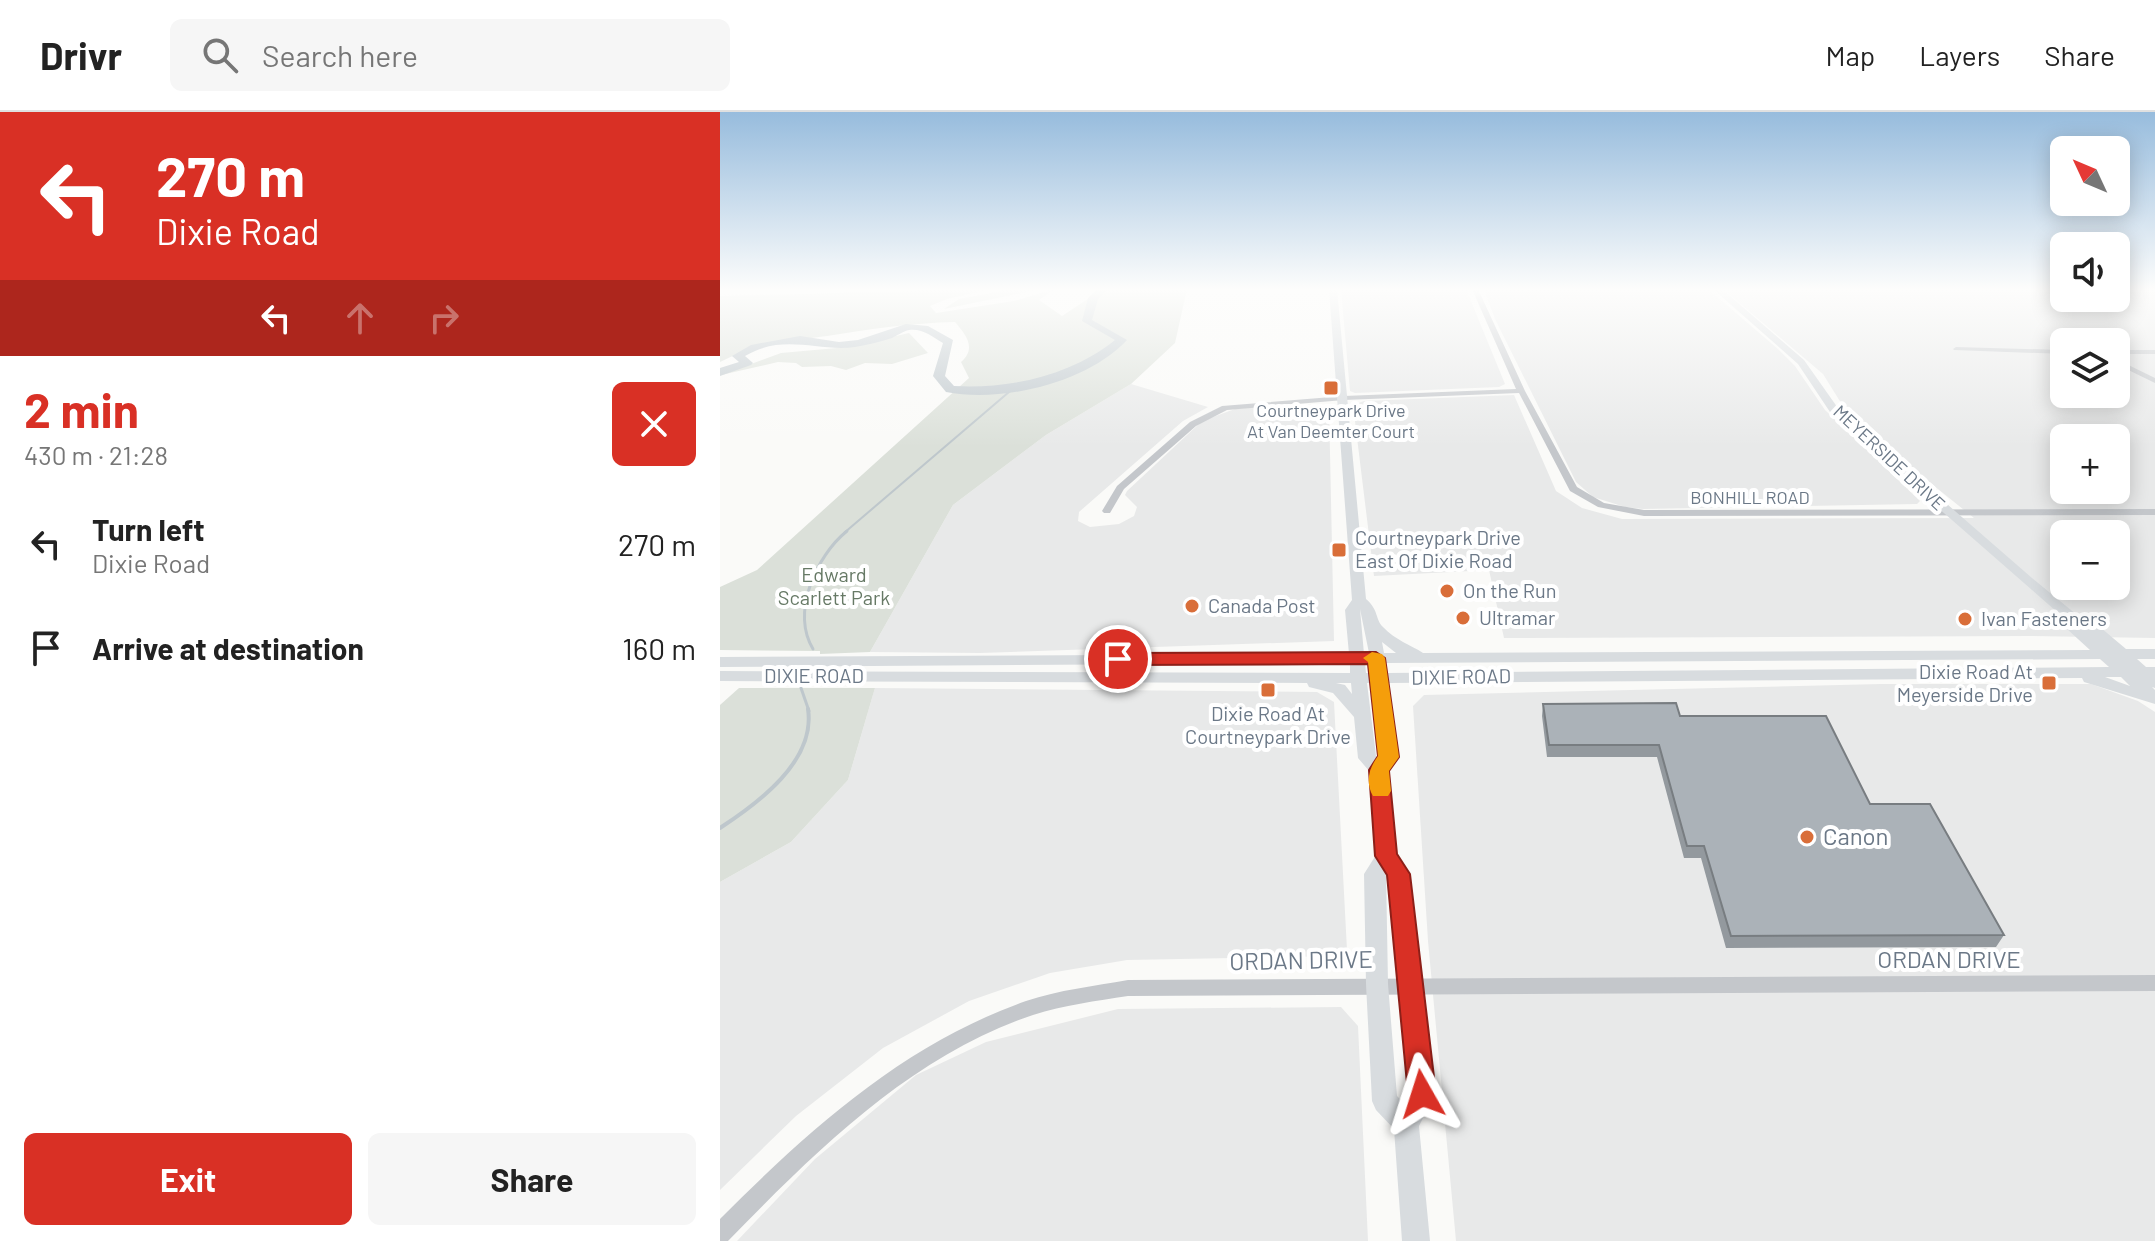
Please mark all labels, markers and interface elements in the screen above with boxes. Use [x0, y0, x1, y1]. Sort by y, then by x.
search box [170, 19, 730, 91]
text: Drivr [40, 32, 122, 78]
icon: search [198, 33, 242, 77]
text: Search here [262, 37, 418, 73]
text: Map [1825, 38, 1875, 72]
text: Layers [1919, 38, 2000, 72]
text: Share [2044, 38, 2115, 72]
north arrow [2050, 136, 2130, 216]
map controls [2050, 136, 2130, 600]
text: 270 m [156, 141, 305, 208]
icon: left [24, 144, 128, 248]
text: Dixie Road [156, 209, 320, 252]
button: sound [2050, 232, 2130, 312]
icon: left [254, 296, 298, 340]
icon: ahead [338, 296, 382, 340]
icon: right [422, 296, 466, 340]
button: layers [2050, 328, 2130, 408]
marker: Courtneypark Drive At Van Deemter Court [1322, 379, 1340, 397]
text: 2 min [24, 380, 139, 438]
button: close [612, 382, 696, 466]
place label: Courtneypark Drive At Van Deemter Court [1247, 399, 1415, 442]
street label: MEYERSIDE DRIVE [1829, 400, 1950, 515]
button: + [2050, 424, 2130, 504]
text: 430 m · 21:28 [24, 439, 168, 470]
street label: BONHILL ROAD [1690, 486, 1810, 508]
text: Turn left [92, 511, 205, 547]
button: − [2050, 520, 2130, 600]
icon: left [24, 522, 68, 566]
place label: Courtneypark Drive East Of Dixie Road [1355, 525, 1521, 572]
text: 270 m [618, 526, 696, 562]
marker: Courtneypark Drive East Of Dixie Road [1330, 541, 1348, 559]
text: Dixie Road [92, 547, 210, 578]
park label: Edward Scarlett Park [778, 562, 890, 609]
place label: On the Run [1463, 578, 1557, 602]
marker: On the Run [1438, 582, 1456, 600]
place label: Canada Post [1208, 593, 1316, 617]
marker: Canada Post [1183, 597, 1201, 615]
place label: Ultramar [1479, 605, 1555, 629]
place label: Ivan Fasteners [1981, 606, 2107, 630]
marker: Ultramar [1454, 609, 1472, 627]
marker: Ivan Fasteners [1956, 610, 1974, 628]
pin [1084, 625, 1152, 693]
icon: arrive [24, 626, 68, 670]
text: Arrive at destination [92, 630, 364, 666]
text: 160 m [622, 630, 696, 666]
icon: arrive [1096, 637, 1140, 681]
place label: Dixie Road At Meyerside Drive [1897, 659, 2033, 706]
street label: DIXIE ROAD [764, 663, 864, 687]
street label: DIXIE ROAD [1411, 663, 1511, 689]
marker: Dixie Road At Meyerside Drive [2040, 674, 2058, 692]
marker: Dixie Road At Courtneypark Drive [1259, 681, 1277, 699]
place label: Dixie Road At Courtneypark Drive [1185, 701, 1351, 748]
place label: Canon [1823, 821, 1888, 850]
marker: Canon [1798, 828, 1816, 846]
street label: ORDAN DRIVE [1229, 944, 1373, 975]
street label: ORDAN DRIVE [1877, 944, 2021, 973]
position arrow [1380, 1052, 1464, 1136]
button: Exit [24, 1133, 352, 1225]
button: Share [368, 1133, 696, 1225]

